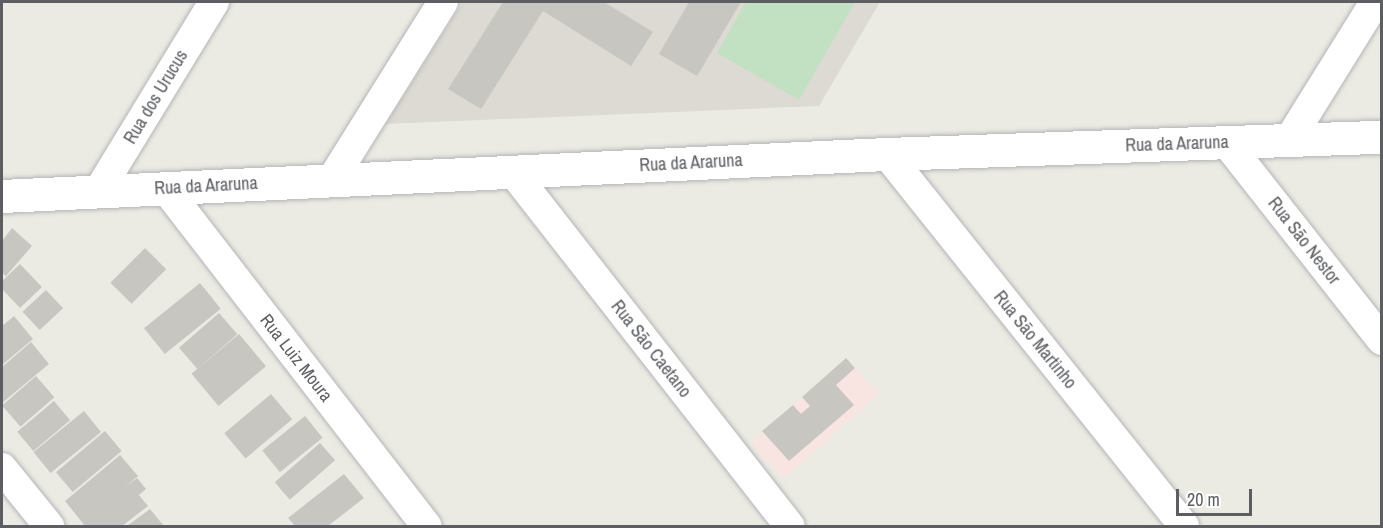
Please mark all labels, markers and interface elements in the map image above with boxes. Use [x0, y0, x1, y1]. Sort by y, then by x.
street label: Rua dos Urucus [119, 46, 193, 148]
street label: Rua da Araruna [1125, 131, 1229, 157]
street label: Rua da Araruna [638, 149, 744, 177]
street label: Rua da Araruna [153, 172, 259, 200]
street label: Rua São Nestor [1263, 193, 1345, 289]
street label: Rua São Martinho [989, 287, 1081, 393]
street label: Rua São Caetano [606, 296, 696, 402]
street label: Rua Luiz Moura [255, 310, 337, 406]
scale bar [1179, 477, 1256, 515]
text: 20 m [1187, 487, 1220, 512]

